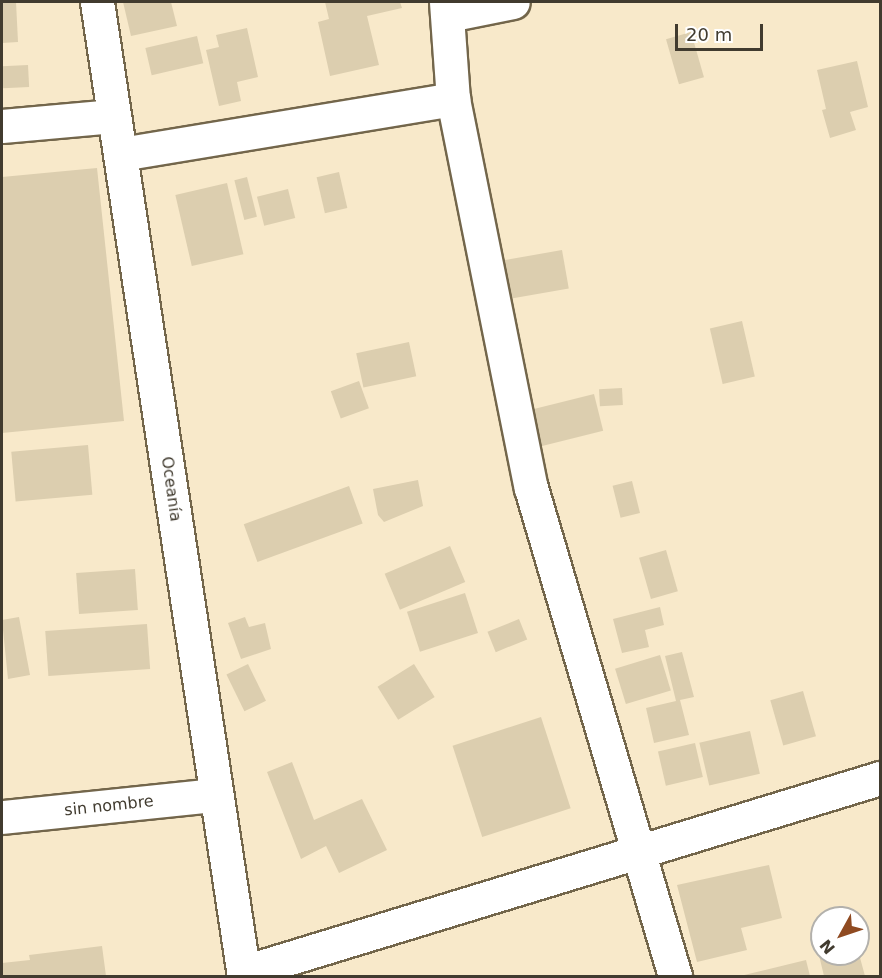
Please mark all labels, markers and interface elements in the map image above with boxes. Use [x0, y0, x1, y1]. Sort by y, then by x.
scale bar [678, 12, 766, 50]
text: 20 m [686, 24, 732, 45]
street label: Oceanía [157, 455, 185, 523]
street label: sin nombre [63, 792, 155, 820]
north arrow [810, 906, 870, 966]
text: N [816, 935, 839, 958]

